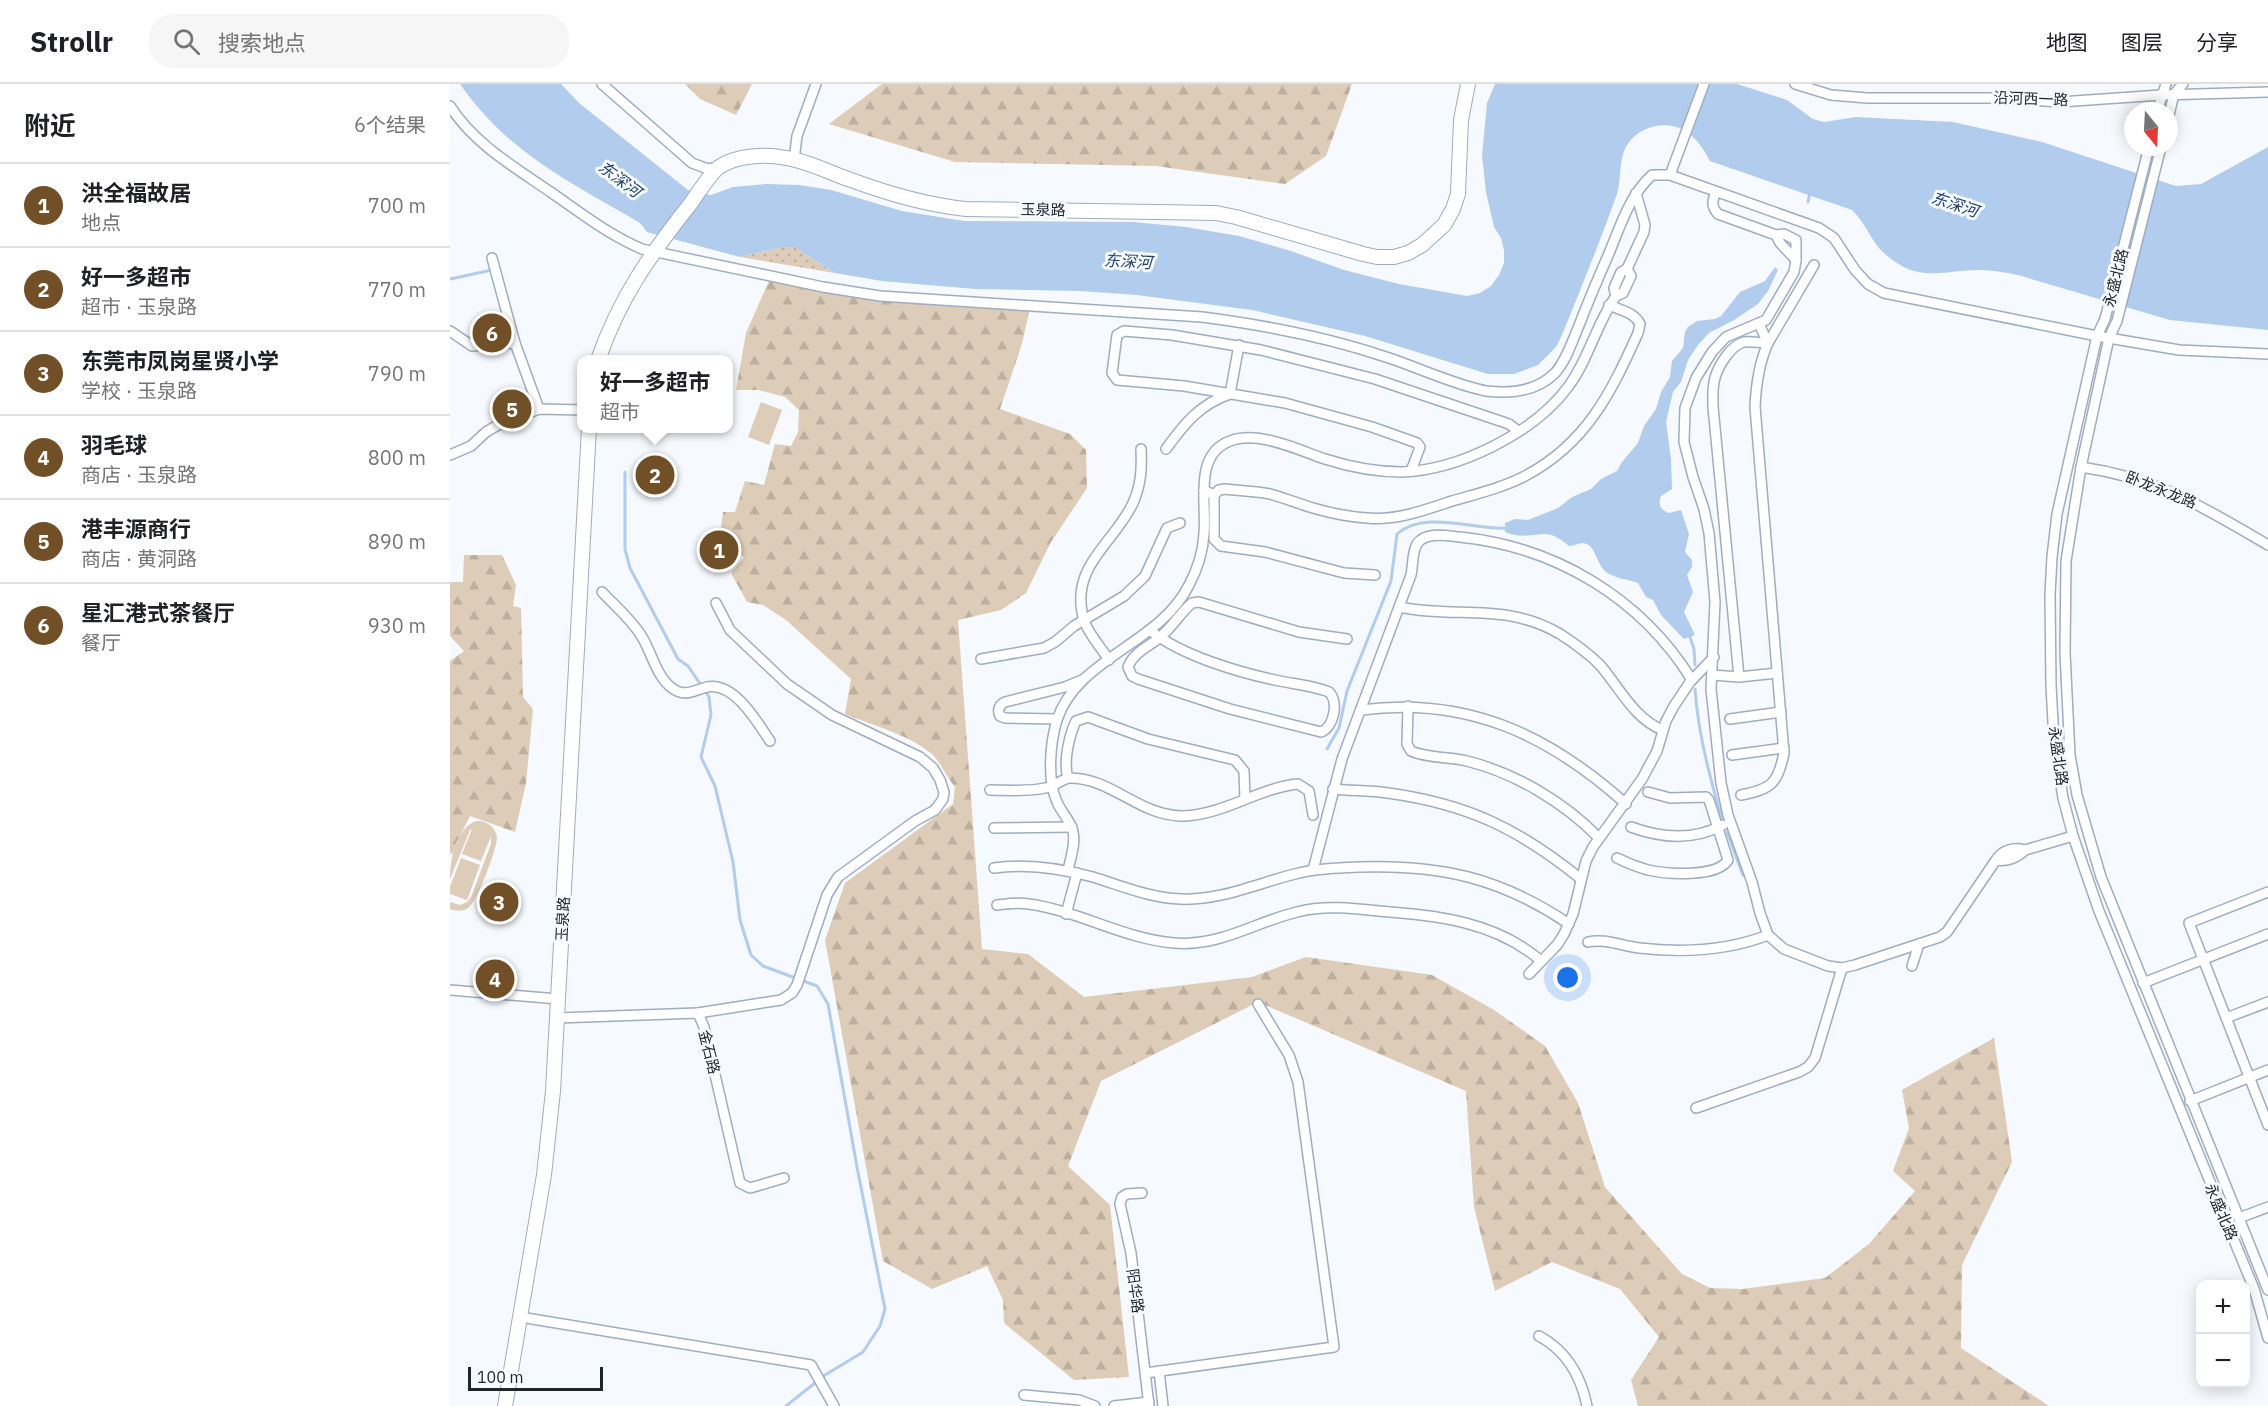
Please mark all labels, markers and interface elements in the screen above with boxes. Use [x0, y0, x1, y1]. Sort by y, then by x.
search box [149, 14, 569, 68]
text: Strollr [30, 23, 113, 60]
icon: search [170, 25, 203, 58]
text: 搜索地点 [218, 28, 306, 57]
text: 地图 [2046, 28, 2088, 56]
text: 图层 [2121, 28, 2163, 56]
text: 分享 [2196, 28, 2238, 56]
street label: 沿河西一路 [1993, 88, 2069, 109]
north arrow [2124, 102, 2178, 156]
text: 附近 [24, 108, 76, 142]
text: 6个结果 [354, 111, 426, 138]
water label: 东深河 [595, 157, 648, 203]
text: 洪全福故居 [81, 178, 191, 207]
water label: 东深河 [1929, 187, 1984, 222]
text: 1 [38, 192, 50, 219]
text: 700 m [368, 192, 426, 219]
street label: 玉泉路 [1020, 200, 1066, 219]
text: 地点 [81, 209, 121, 236]
street label: 永盛北路 [2099, 246, 2132, 309]
water label: 东深河 [1104, 250, 1155, 272]
text: 好一多超市 [81, 262, 191, 291]
text: 2 [38, 276, 50, 303]
text: 770 m [368, 276, 426, 303]
text: 超市 · 玉泉路 [81, 293, 197, 320]
pin: 6 [472, 310, 512, 356]
text: 东莞市凤岗星贤小学 [81, 346, 279, 375]
popup [577, 355, 733, 433]
text: 3 [38, 360, 50, 387]
text: 790 m [368, 360, 426, 387]
text: 好一多超市 [600, 367, 710, 396]
text: 学校 · 玉泉路 [81, 377, 197, 404]
pin: 5 [492, 386, 532, 432]
text: 超市 [600, 398, 640, 425]
text: 羽毛球 [81, 430, 147, 459]
text: 4 [38, 444, 50, 471]
text: 800 m [368, 444, 426, 471]
pin: 2 [636, 452, 674, 498]
text: 商店 · 玉泉路 [81, 461, 197, 488]
street label: 卧龙永龙路 [2123, 467, 2200, 512]
text: 港丰源商行 [81, 514, 191, 543]
text: 5 [38, 528, 50, 555]
text: 890 m [368, 528, 426, 555]
pin: 1 [700, 528, 738, 572]
text: 商店 · 黄洞路 [81, 545, 197, 572]
text: 星汇港式茶餐厅 [81, 598, 235, 627]
text: 6 [38, 612, 50, 639]
text: 930 m [368, 612, 426, 639]
text: 餐厅 [81, 629, 121, 656]
street label: 永盛北路 [2045, 725, 2072, 787]
pin: 3 [479, 880, 518, 924]
street label: 玉泉路 [552, 896, 573, 942]
pin: 4 [476, 956, 514, 1002]
your location [1553, 963, 1582, 992]
street label: 金石路 [695, 1028, 724, 1076]
street label: 永盛北路 [2201, 1180, 2242, 1243]
street label: 阳华路 [1123, 1267, 1148, 1315]
map controls [2196, 1280, 2250, 1388]
button: + [2196, 1280, 2250, 1334]
button: − [2196, 1334, 2250, 1388]
scale bar [468, 1364, 603, 1392]
text: 100 m [477, 1367, 524, 1387]

